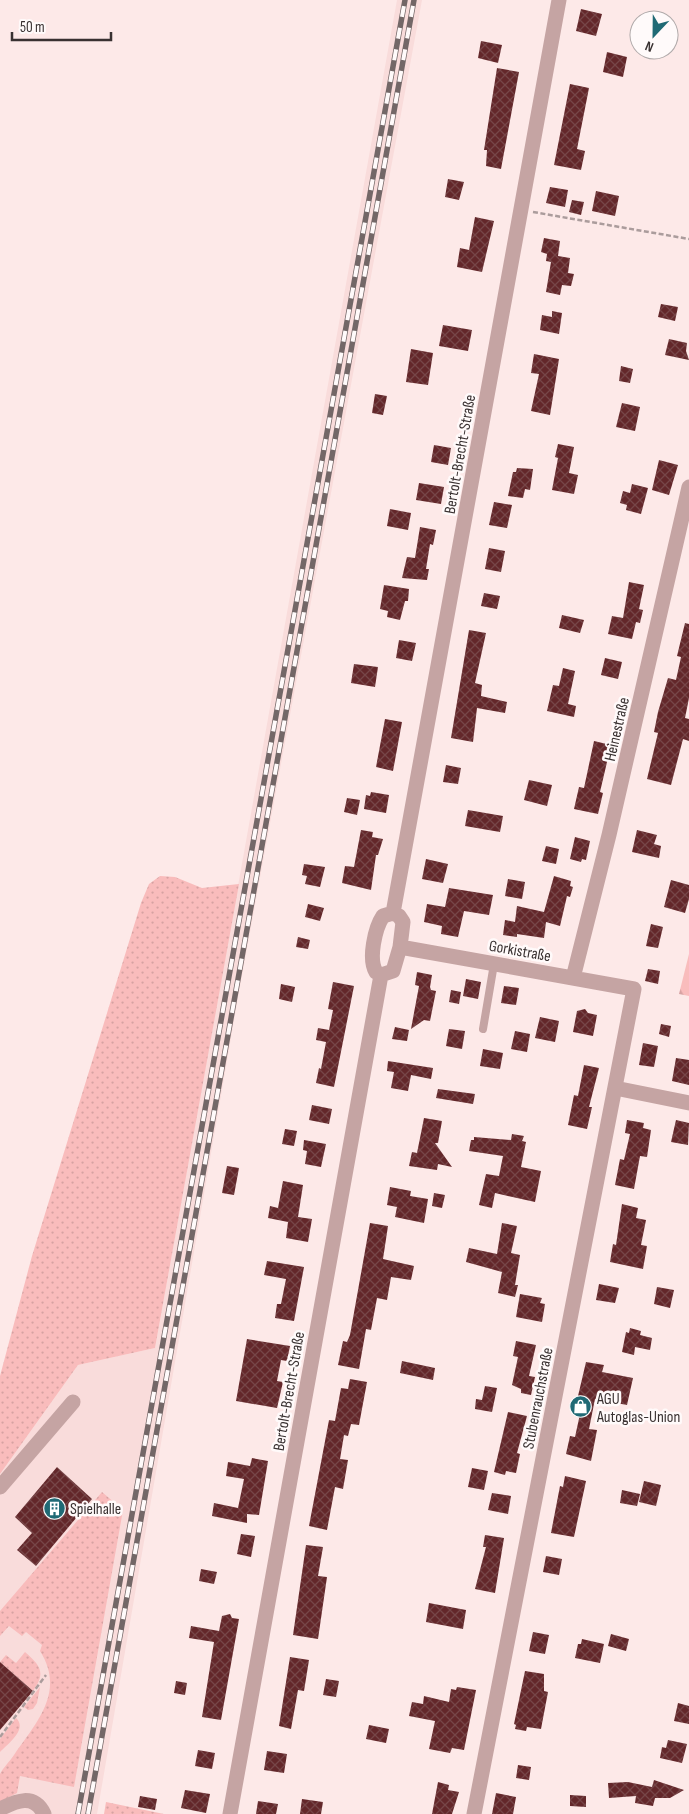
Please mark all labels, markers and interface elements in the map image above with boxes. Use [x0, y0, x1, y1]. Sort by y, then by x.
scale bar [12, 10, 111, 42]
north arrow [629, 10, 679, 60]
text: 50 m [20, 18, 45, 37]
text: N [643, 37, 656, 56]
street label: Bertolt-Brecht-Straße [441, 393, 480, 515]
street label: Heinestraße [601, 695, 634, 763]
street label: Gorkistraße [487, 937, 552, 966]
street label: Bertolt-Brecht-Straße [270, 1330, 309, 1452]
street label: Stubenrauchstraße [519, 1346, 558, 1451]
place label: AGU Autoglas-Union [596, 1390, 680, 1427]
shop icon: AGU Autoglas-Union [569, 1395, 593, 1419]
building icon: Spielhalle [42, 1496, 66, 1520]
place label: Spielhalle [70, 1500, 121, 1519]

